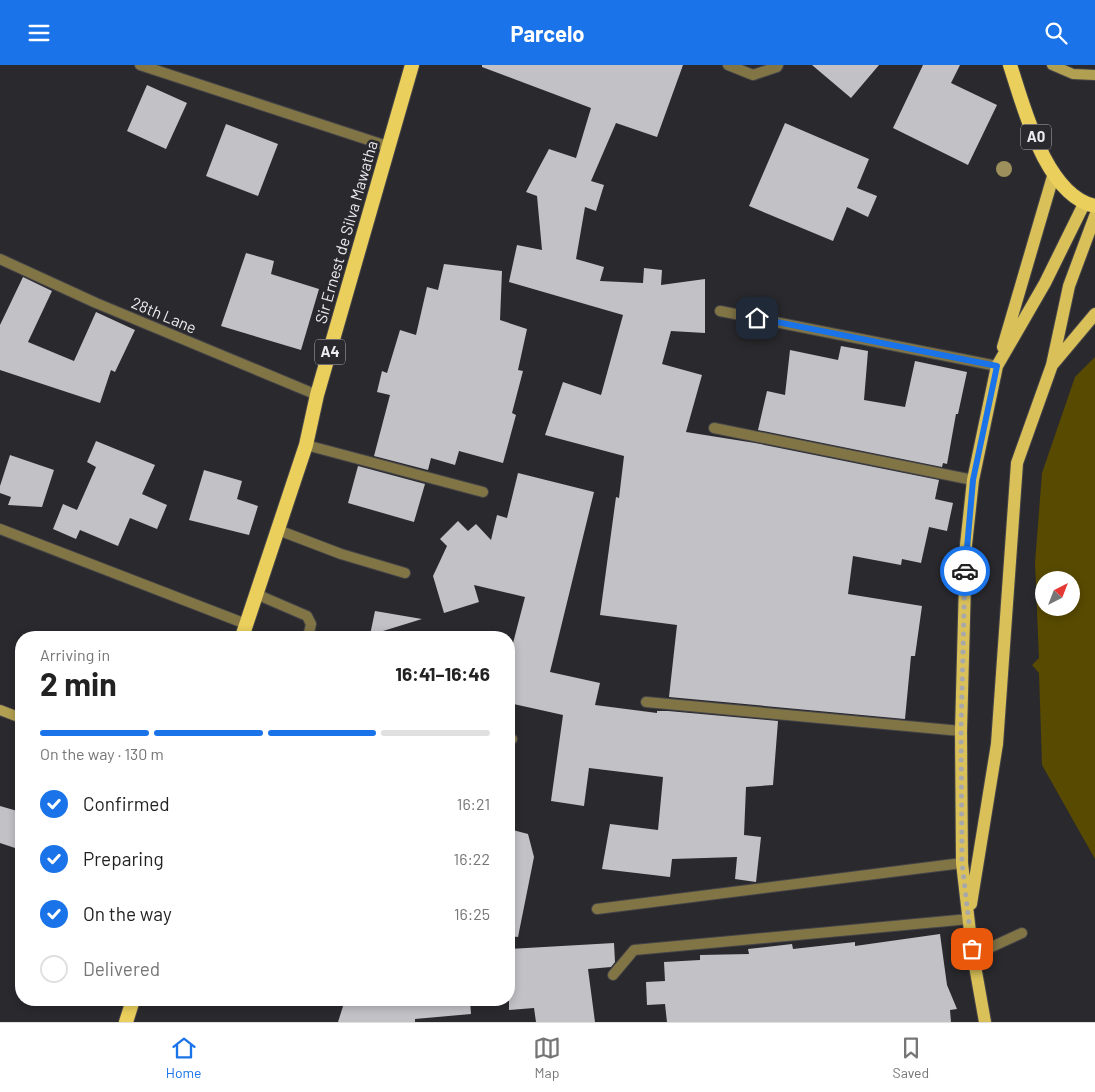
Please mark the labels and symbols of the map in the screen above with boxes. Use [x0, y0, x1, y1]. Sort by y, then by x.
road number: A0 [1021, 125, 1051, 149]
street label: Sir Ernest de Silva Mawatha [310, 138, 381, 326]
street label: 28th Lane [129, 292, 200, 337]
pin [736, 297, 778, 339]
road number: A4 [315, 339, 345, 365]
courier [940, 546, 990, 596]
north arrow [1035, 571, 1080, 616]
pin [951, 928, 993, 970]

